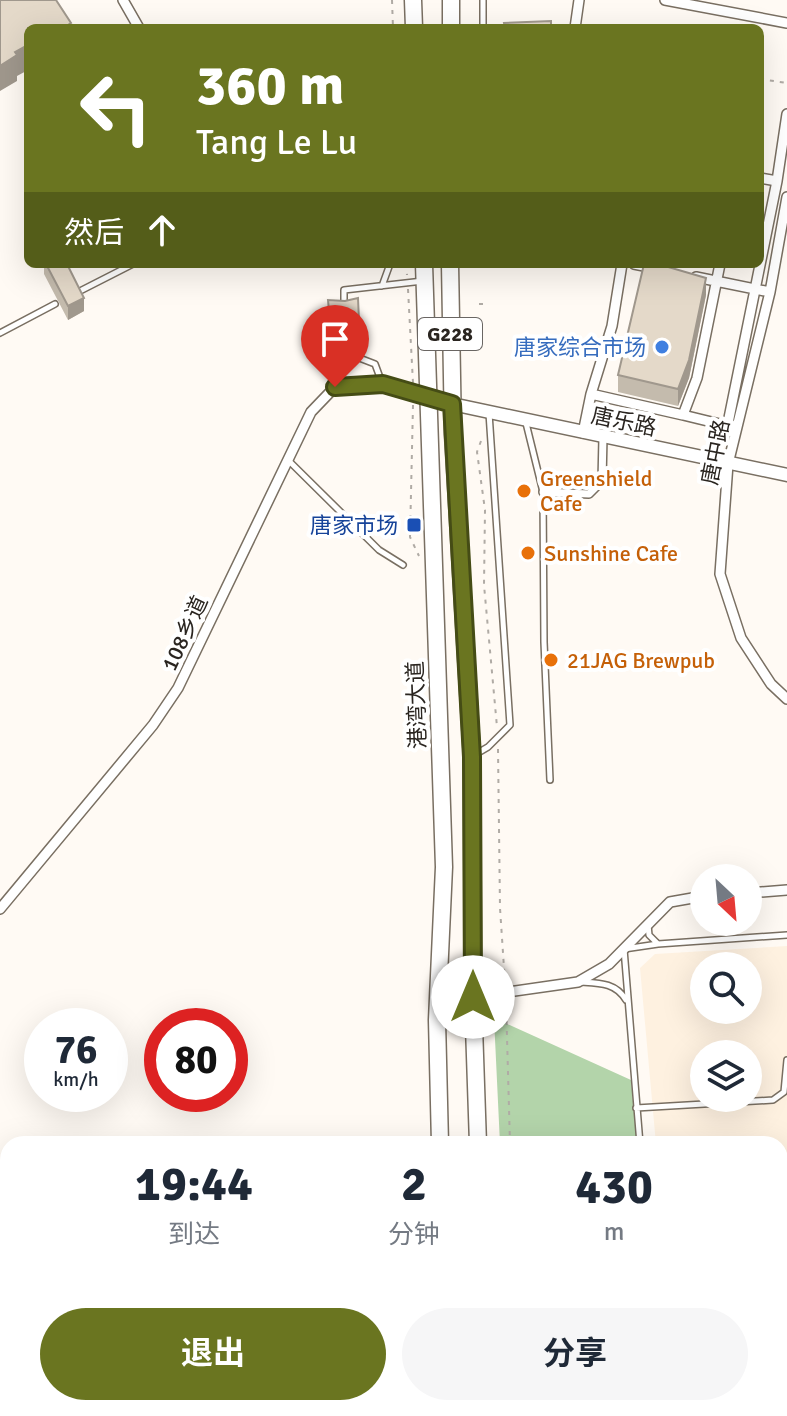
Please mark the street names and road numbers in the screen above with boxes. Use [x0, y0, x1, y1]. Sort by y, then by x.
road number: G228 [418, 318, 482, 350]
street label: 唐乐路 [589, 401, 659, 442]
street label: 唐中路 [696, 417, 735, 487]
street label: 108乡道 [155, 591, 214, 675]
street label: 港湾大道 [401, 661, 432, 749]

